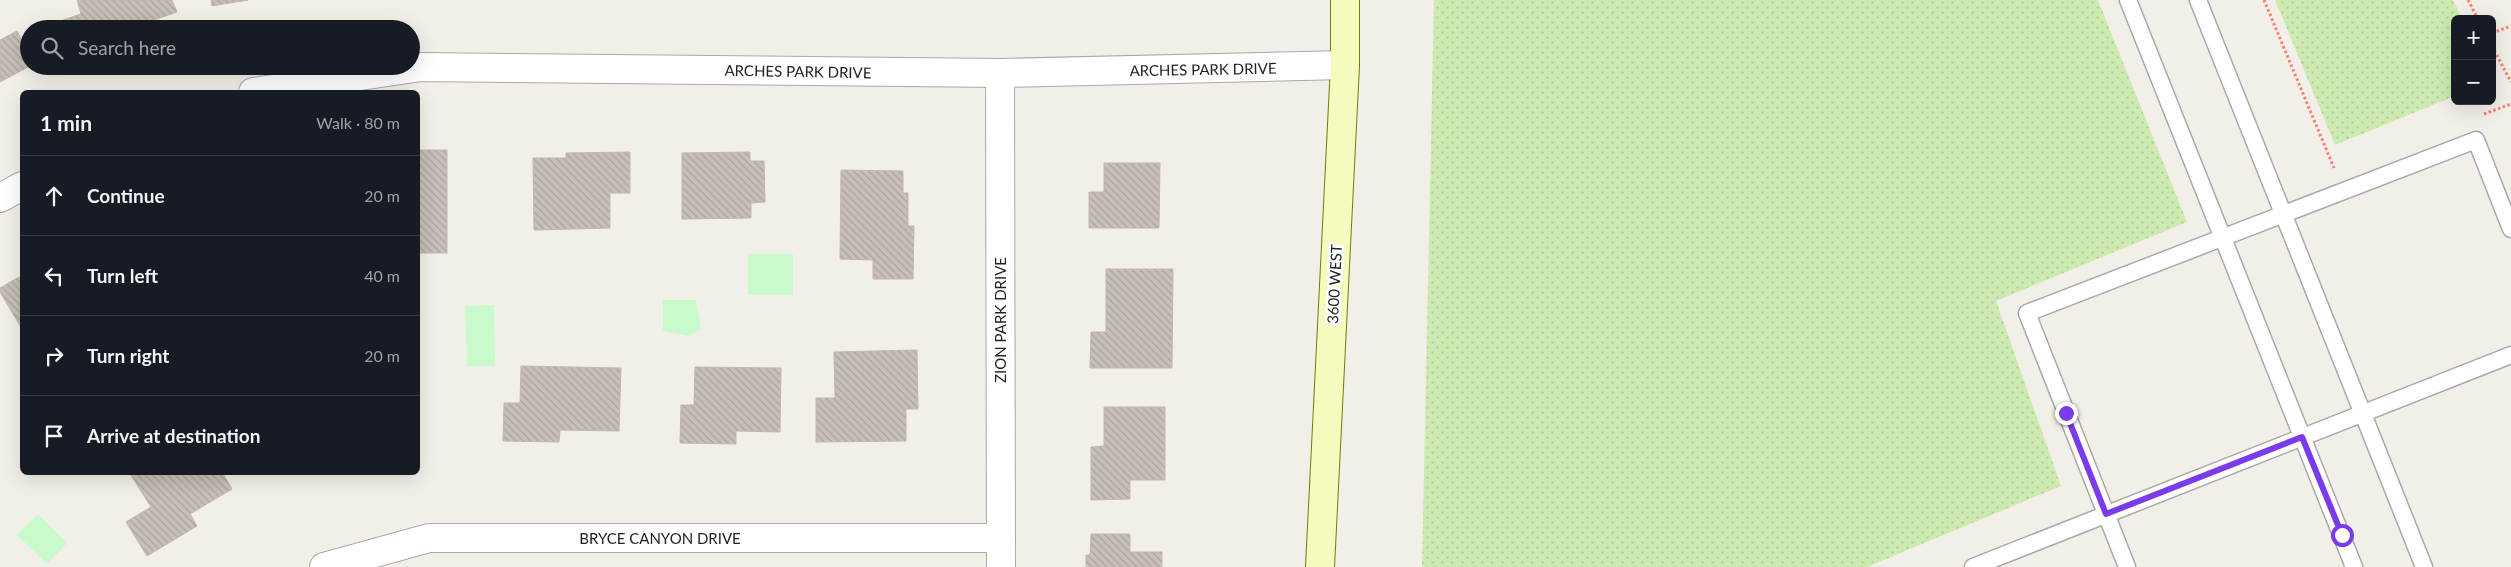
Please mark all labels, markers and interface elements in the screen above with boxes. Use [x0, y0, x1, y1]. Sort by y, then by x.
map controls [2451, 15, 2496, 105]
button: + [2451, 15, 2496, 60]
search box [20, 20, 420, 75]
icon: search [38, 34, 66, 62]
text: Search here [78, 36, 176, 59]
street label: ARCHES PARK DRIVE [1129, 59, 1277, 79]
button: − [2451, 60, 2496, 105]
street label: ARCHES PARK DRIVE [724, 61, 872, 81]
text: 1 min [40, 110, 92, 135]
text: Walk · 80 m [316, 113, 400, 132]
icon: ahead [40, 182, 68, 210]
text: Continue [87, 184, 165, 207]
text: 20 m [364, 186, 400, 205]
street label: 3600 WEST [1323, 244, 1345, 324]
street label: ZION PARK DRIVE [991, 257, 1009, 383]
icon: left [40, 262, 68, 290]
text: Turn left [87, 264, 158, 287]
text: 40 m [364, 266, 400, 285]
icon: right [40, 342, 68, 370]
text: Turn right [87, 344, 169, 367]
text: 20 m [364, 346, 400, 365]
route end [2055, 402, 2078, 425]
icon: arrive [40, 422, 68, 450]
text: Arrive at destination [87, 424, 260, 447]
route start [2331, 524, 2354, 547]
street label: BRYCE CANYON DRIVE [579, 529, 741, 547]

